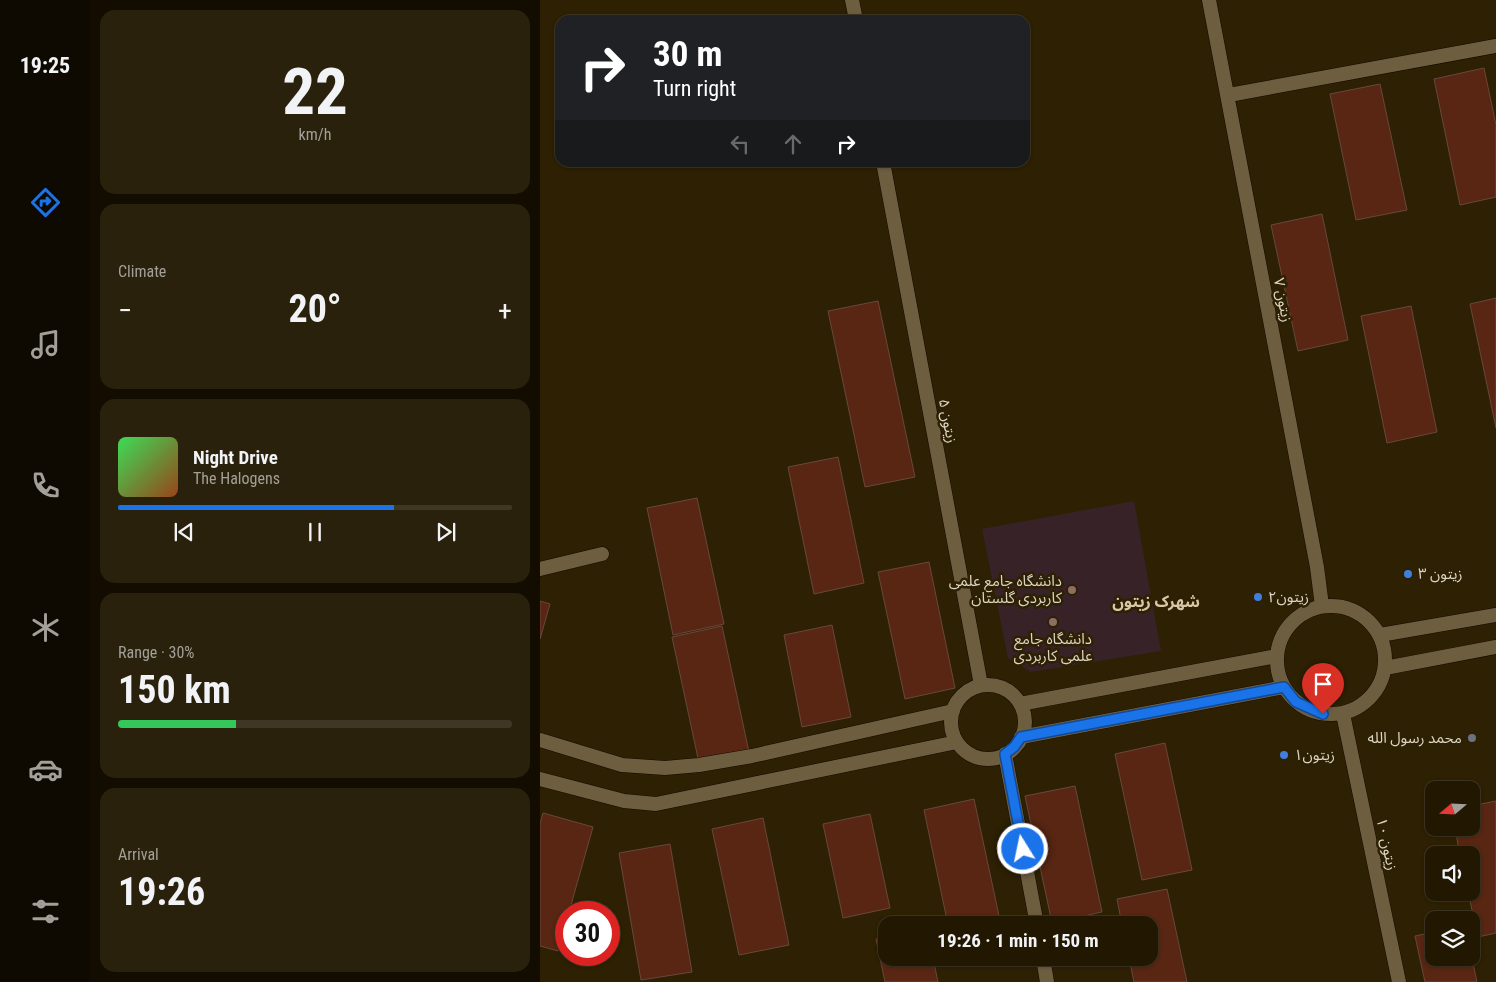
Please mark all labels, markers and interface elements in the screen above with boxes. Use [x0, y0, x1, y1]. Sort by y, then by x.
text: 30 m [653, 34, 722, 75]
icon: right [570, 35, 635, 100]
text: 19:25 [20, 53, 70, 78]
text: 22 [282, 54, 348, 130]
text: Turn right [653, 76, 736, 101]
text: km/h [299, 125, 331, 144]
icon: left [726, 130, 754, 158]
icon: ahead [779, 130, 807, 158]
icon: right [832, 130, 860, 158]
icon: directions [28, 185, 63, 220]
text: Climate [118, 262, 166, 281]
street label: زیتون ۷ [1270, 276, 1296, 324]
text: 20° [288, 287, 342, 331]
text: − [118, 294, 132, 327]
text: + [498, 294, 512, 327]
icon: music [28, 327, 63, 362]
street label: زیتون ۵ [935, 397, 961, 445]
text: Night Drive [193, 446, 278, 469]
icon: phone [28, 468, 63, 503]
text: The Halogens [193, 469, 280, 488]
icon: previous [170, 518, 198, 546]
icon: pause [301, 518, 329, 546]
icon: next [432, 518, 460, 546]
place label: زیتون ۳ [1418, 565, 1463, 583]
marker: زیتون ۳ [1402, 568, 1414, 580]
place label: دانشگاه جامع علمی کاربردی گلستان [949, 572, 1063, 607]
marker: دانشگاه جامع علمی کاربردی گلستان [1066, 584, 1078, 596]
place label: زیتون۲ [1268, 588, 1309, 606]
marker: زیتون۲ [1252, 591, 1264, 603]
district label: شهرک زیتون [1112, 592, 1200, 611]
icon: climate [28, 610, 63, 645]
marker: دانشگاه جامع علمی کاربردی [1047, 616, 1059, 628]
place label: دانشگاه جامع علمی کاربردی [1014, 630, 1093, 665]
text: Range · 30% [118, 643, 194, 662]
pin [1302, 663, 1344, 714]
text: 150 km [118, 668, 231, 712]
icon: arrive [1309, 670, 1337, 698]
place label: محمد رسول الله [1367, 729, 1462, 747]
marker: محمد رسول الله [1466, 732, 1478, 744]
place label: زیتون۱ [1294, 746, 1335, 764]
marker: زیتون۱ [1278, 749, 1290, 761]
icon: car [28, 752, 63, 787]
north arrow [1425, 781, 1480, 836]
map controls [1425, 781, 1480, 966]
street label: زیتون ۱۰ [1373, 816, 1401, 872]
position arrow [996, 822, 1048, 874]
text: Arrival [118, 845, 159, 864]
button: sound [1425, 846, 1480, 901]
text: 19:26 [118, 870, 205, 914]
icon: filters [28, 894, 63, 929]
speed limit sign: 30 [555, 901, 620, 966]
button: layers [1425, 911, 1480, 966]
text: 19:26 · 1 min · 150 m [937, 929, 1099, 952]

